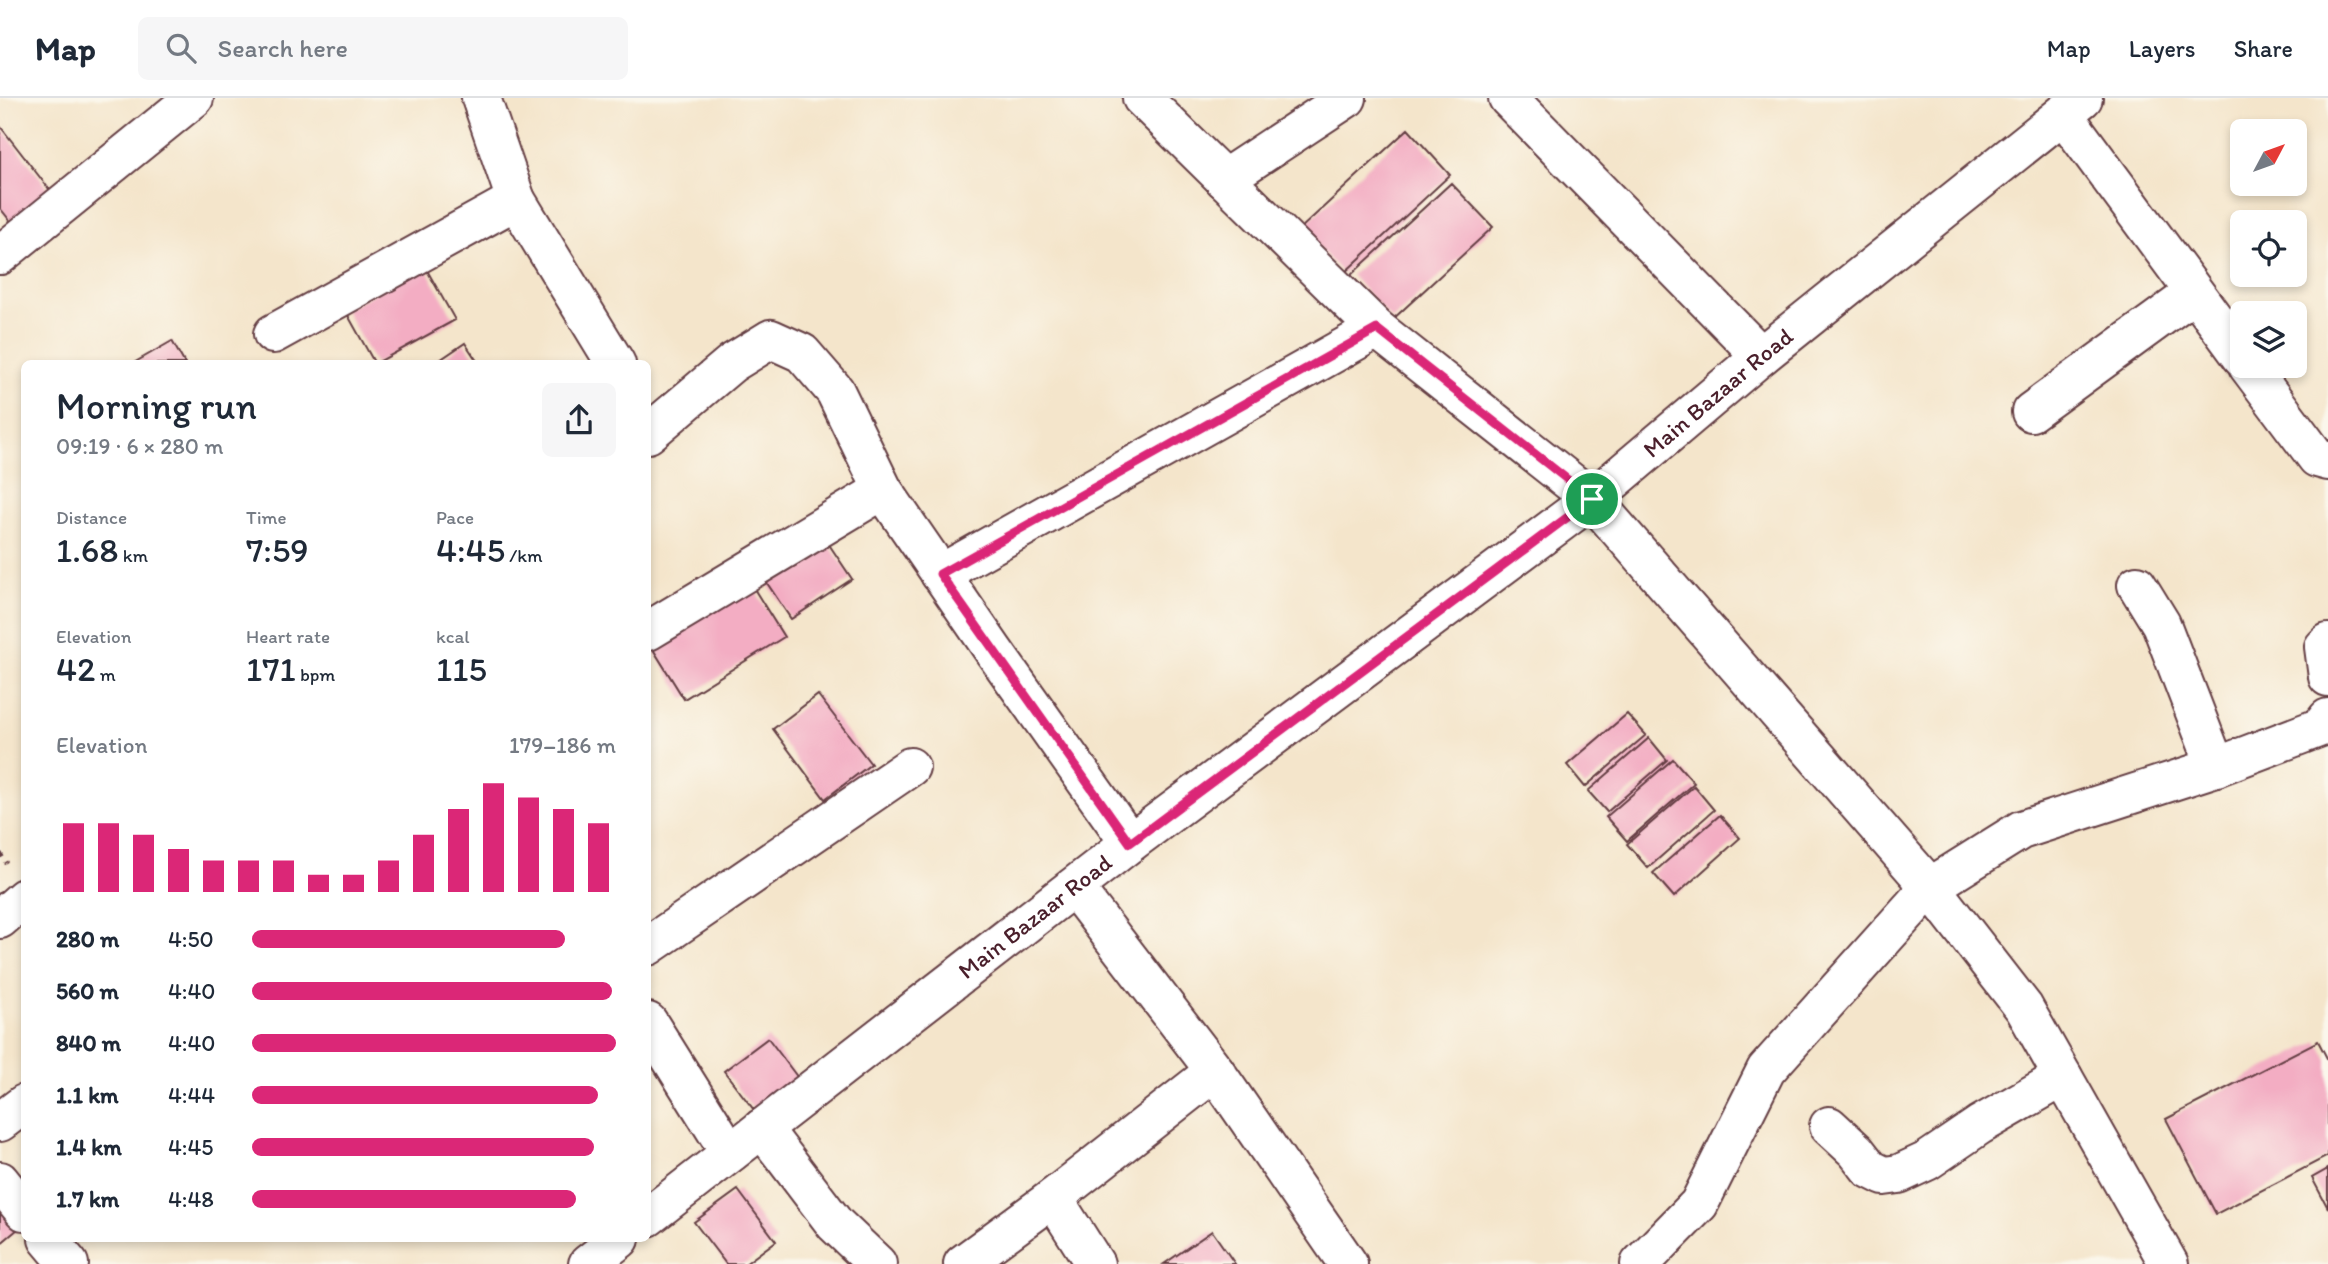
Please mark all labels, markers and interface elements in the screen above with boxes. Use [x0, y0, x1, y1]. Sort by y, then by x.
search box [138, 17, 628, 80]
text: Map [35, 29, 96, 68]
icon: search [162, 29, 200, 67]
text: Search here [218, 32, 348, 64]
text: Map [2047, 34, 2091, 63]
text: Layers [2129, 34, 2196, 63]
text: Share [2234, 34, 2293, 63]
north arrow [2230, 119, 2306, 196]
map controls [2230, 119, 2307, 378]
button: locate [2230, 210, 2307, 287]
button: layers [2230, 301, 2307, 378]
street label: Main Bazaar Road [1637, 321, 1799, 463]
text: Morning run [56, 383, 257, 429]
button: share [542, 383, 616, 457]
text: 09:19 · 6 × 280 m [56, 432, 224, 460]
pin [1562, 469, 1622, 529]
icon: arrive [1573, 480, 1611, 518]
text: Distance [56, 506, 127, 529]
text: Time [246, 506, 287, 529]
text: Pace [436, 506, 474, 529]
text: 1.68 [56, 529, 119, 571]
text: 7:59 [246, 529, 309, 571]
text: 4:45 [436, 529, 505, 571]
text: km [119, 544, 148, 567]
text: /km [505, 544, 542, 567]
text: Elevation [56, 625, 132, 648]
text: Heart rate [246, 625, 330, 648]
text: kcal [436, 625, 470, 648]
text: 42 [56, 648, 95, 690]
text: 171 [246, 648, 296, 690]
text: 115 [436, 648, 487, 690]
text: m [95, 663, 116, 686]
text: bpm [296, 663, 335, 686]
text: Elevation [56, 731, 147, 759]
text: 179–186 m [509, 731, 616, 759]
street label: Main Bazaar Road [952, 848, 1118, 985]
text: 280 m [56, 925, 119, 953]
text: 4:50 [168, 925, 214, 953]
text: 560 m [56, 977, 119, 1005]
text: 4:40 [168, 977, 215, 1005]
text: 840 m [56, 1029, 121, 1057]
text: 4:40 [168, 1029, 215, 1057]
text: 1.1 km [56, 1081, 119, 1109]
text: 4:44 [168, 1081, 215, 1109]
text: 1.4 km [56, 1133, 122, 1161]
text: 4:45 [168, 1133, 213, 1161]
text: 1.7 km [56, 1185, 119, 1213]
text: 4:48 [168, 1185, 214, 1213]

